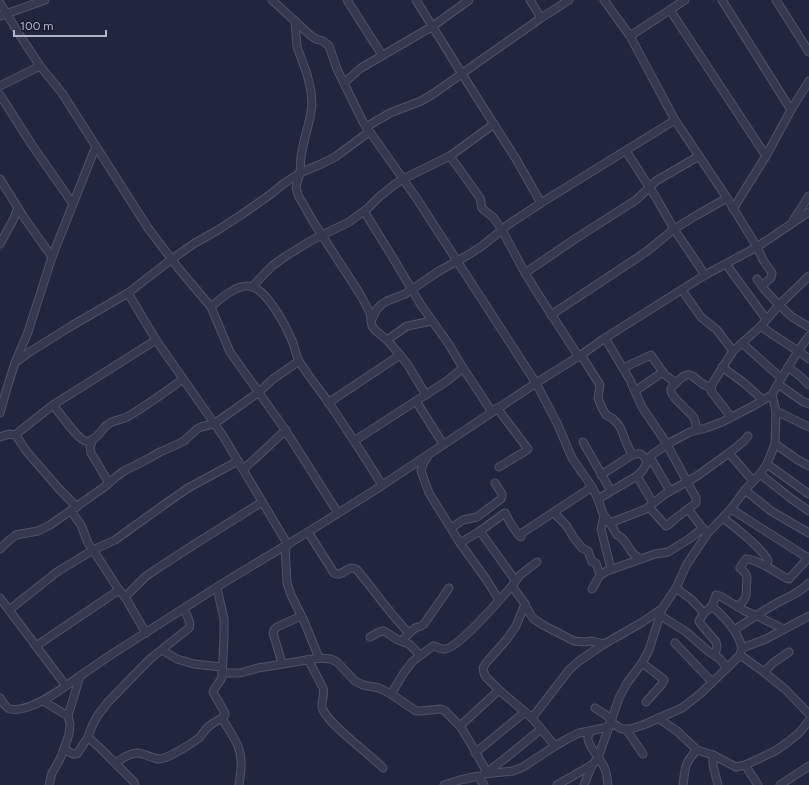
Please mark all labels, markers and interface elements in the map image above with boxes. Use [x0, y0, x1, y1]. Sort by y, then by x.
scale bar [14, 12, 106, 38]
text: 100 m [20, 19, 54, 33]

